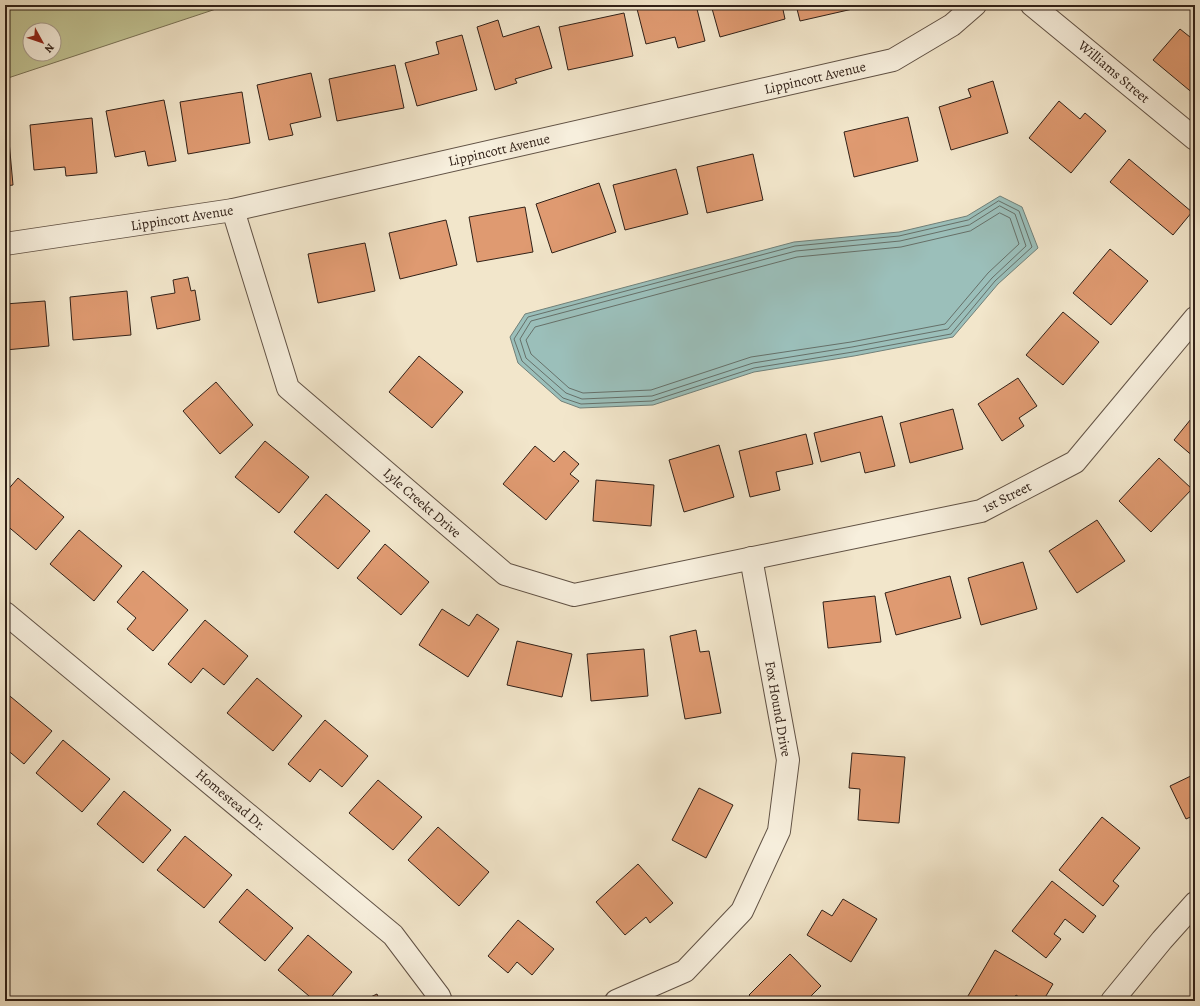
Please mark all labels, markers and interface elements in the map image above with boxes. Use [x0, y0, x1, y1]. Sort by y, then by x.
north arrow [22, 22, 62, 62]
street label: Williams Street [1073, 36, 1154, 108]
text: N [41, 40, 58, 56]
street label: Lippincott Avenue [762, 57, 868, 99]
street label: Lippincott Avenue [446, 129, 552, 171]
street label: Lippincott Avenue [129, 200, 235, 236]
street label: Lyle Creekt Drive [379, 464, 465, 542]
street label: 1st Street [979, 477, 1035, 517]
street label: Fox Hound Drive [760, 660, 796, 758]
street label: Homestead Dr. [192, 765, 270, 835]

